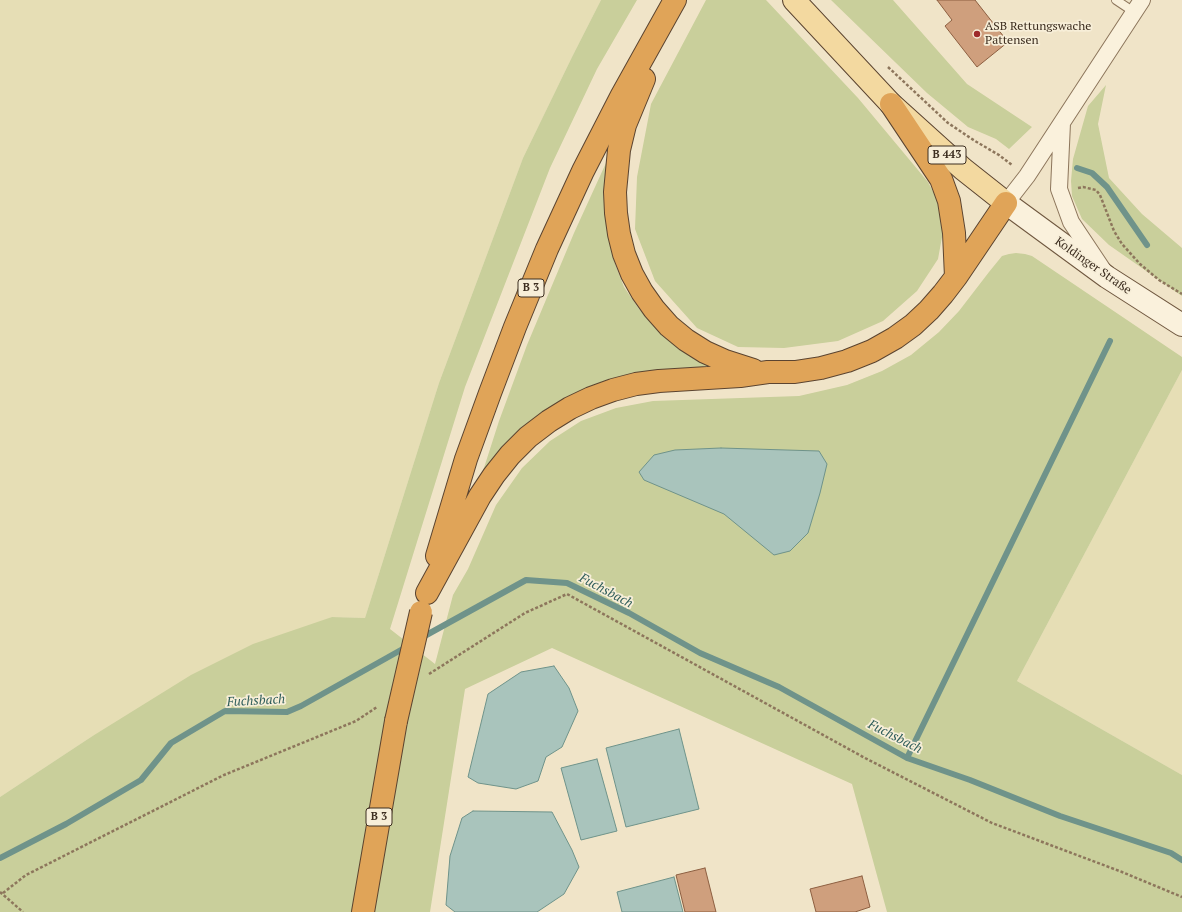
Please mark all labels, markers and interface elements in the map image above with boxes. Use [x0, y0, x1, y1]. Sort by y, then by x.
place label: ASB Rettungswache Pattensen [985, 20, 1091, 48]
marker: ASB Rettungswache Pattensen [972, 29, 982, 39]
road number: B 443 [928, 146, 966, 164]
street label: Koldinger Straße [1052, 234, 1134, 298]
road number: B 3 [518, 279, 544, 297]
water label: Fuchsbach [577, 570, 635, 612]
water label: Fuchsbach [226, 692, 286, 710]
water label: Fuchsbach [865, 717, 925, 757]
road number: B 3 [366, 808, 392, 826]

